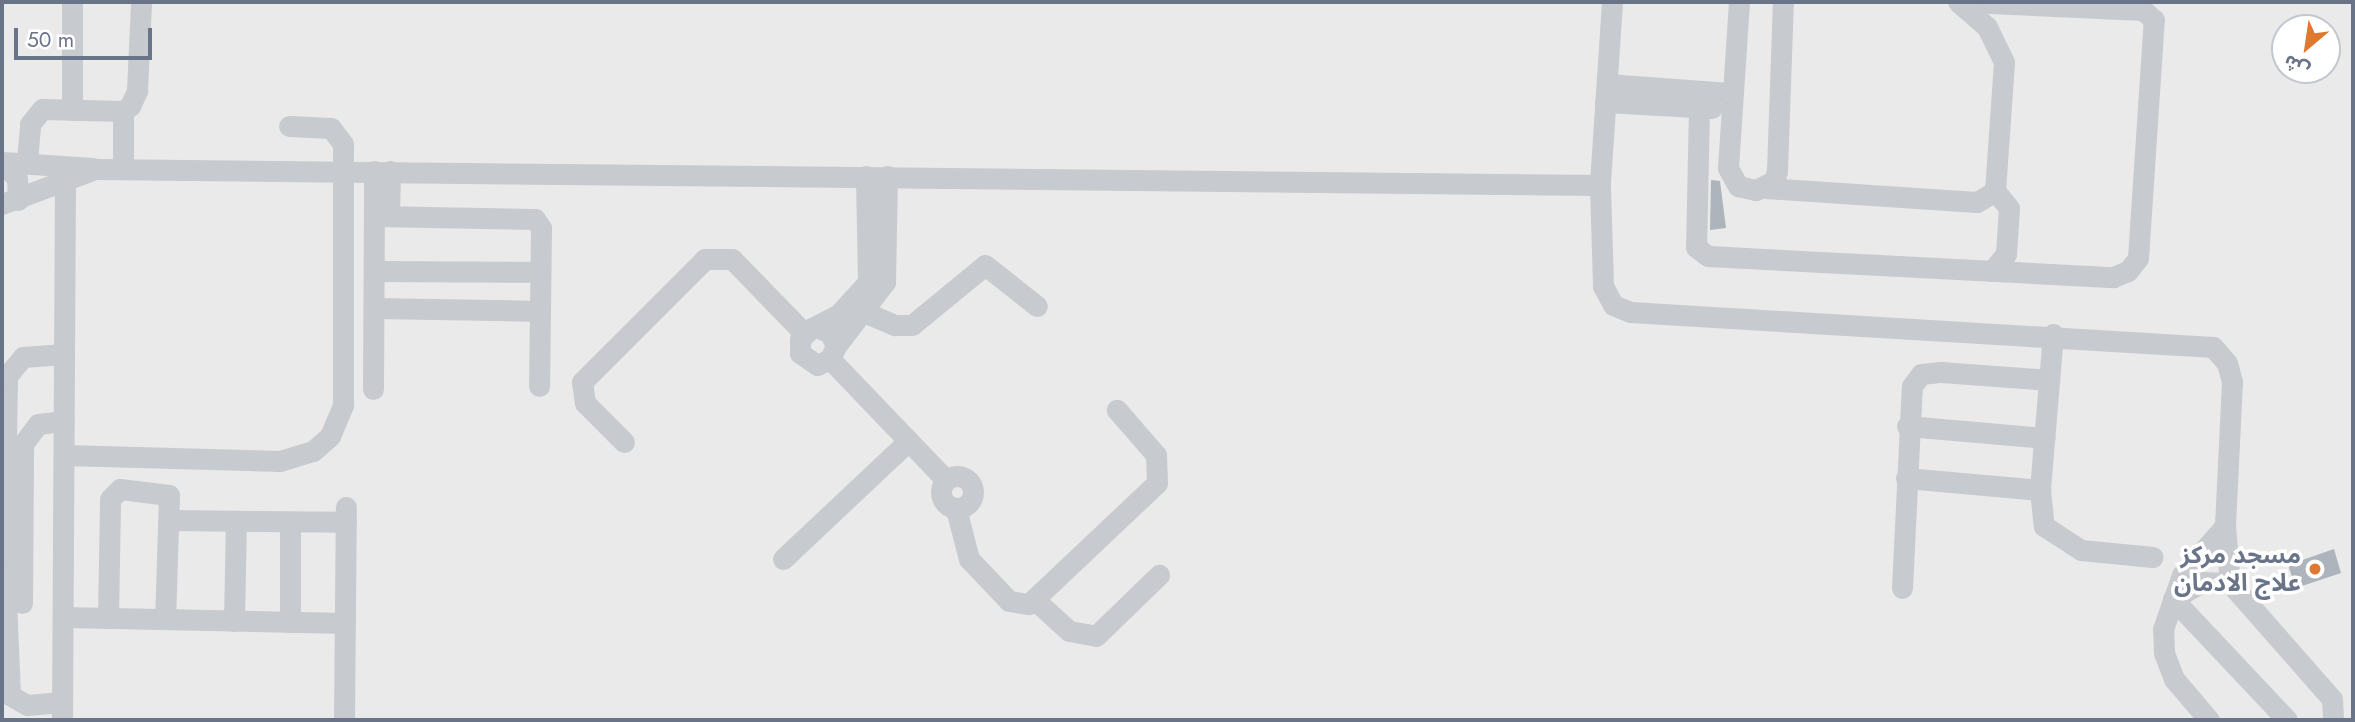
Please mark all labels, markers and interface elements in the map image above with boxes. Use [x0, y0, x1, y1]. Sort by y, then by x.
scale bar [18, 14, 156, 58]
north arrow [2271, 14, 2341, 84]
text: 50 m [27, 25, 74, 55]
text: ش [2279, 48, 2314, 84]
place label: مسجد مركز علاج الادمان [2174, 541, 2301, 597]
marker: مسجد مركز علاج الادمان [2307, 561, 2323, 577]

